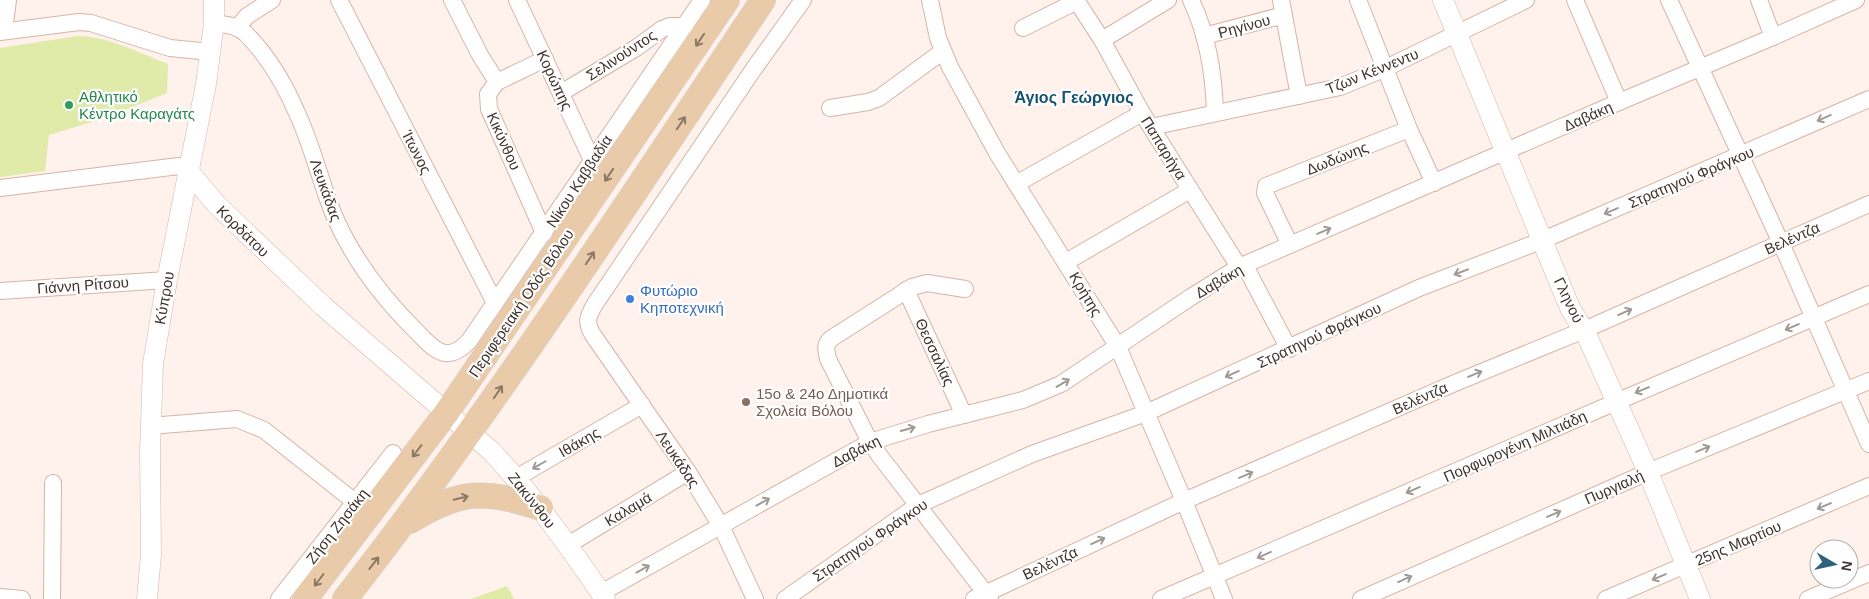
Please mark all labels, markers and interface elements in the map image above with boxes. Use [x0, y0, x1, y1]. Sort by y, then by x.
street label: Ρηγίνου [1216, 11, 1272, 41]
street label: Σελινούντος [583, 26, 659, 84]
one-way arrow [695, 33, 705, 47]
street label: Τζων Κέννεντυ [1323, 45, 1421, 97]
street label: Κορώπης [534, 47, 576, 113]
place label: Αθλητικό Κέντρο Καραγάτς [79, 88, 195, 122]
district label: Άγιος Γεώργιος [1015, 89, 1133, 107]
street label: Δαβάκη [1561, 98, 1615, 134]
marker: Αθλητικό Κέντρο Καραγάτς [63, 99, 75, 111]
street label: Κικύνθου [484, 109, 524, 173]
street label: Παπαρήγα [1138, 113, 1190, 183]
one-way arrow [1817, 114, 1832, 124]
one-way arrow [676, 116, 686, 130]
street label: Ίτωνος [398, 127, 435, 176]
street label: Νίκου Καββαδία [543, 131, 615, 230]
street label: Δωδώνης [1304, 138, 1370, 178]
street label: Στρατηγού Φράγκου [1626, 143, 1756, 211]
street label: Λευκάδας [307, 156, 345, 224]
one-way arrow [604, 167, 614, 181]
street label: Κορδάτου [213, 202, 273, 260]
one-way arrow [1604, 207, 1619, 217]
street label: Βελέντζα [1762, 218, 1822, 258]
street label: Περιφερειακή Οδός Βόλου [465, 226, 577, 380]
one-way arrow [1316, 226, 1331, 236]
one-way arrow [585, 251, 595, 265]
street label: Δαβάκη [1192, 261, 1246, 301]
street label: Κρήτης [1066, 269, 1106, 319]
one-way arrow [1453, 269, 1468, 278]
street label: Κύπρου [151, 270, 177, 326]
street label: Γιάννη Ρίτσου [37, 273, 129, 297]
street label: Γληνού [1551, 275, 1587, 325]
place label: Φυτώριο Κηποτεχνική [640, 282, 724, 316]
marker: Φυτώριο Κηποτεχνική [624, 293, 636, 305]
street label: Στρατηγού Φράγκου [1254, 299, 1384, 371]
one-way arrow [1617, 306, 1632, 316]
street label: Θεσσαλίας [912, 316, 958, 388]
one-way arrow [1785, 323, 1800, 332]
one-way arrow [1467, 369, 1482, 379]
one-way arrow [1225, 370, 1240, 379]
one-way arrow [1056, 377, 1070, 387]
street label: Βελέντζα [1390, 378, 1450, 418]
one-way arrow [493, 385, 503, 399]
place label: 15ο & 24ο Δημοτικά Σχολεία Βόλου [756, 385, 888, 419]
one-way arrow [1635, 386, 1650, 396]
marker: 15ο & 24ο Δημοτικά Σχολεία Βόλου [740, 396, 752, 408]
street label: Πορφυρογένη Μιλτιάδη [1441, 407, 1589, 485]
street label: Ιθάκης [556, 424, 602, 460]
one-way arrow [900, 424, 916, 434]
street label: Λευκάδας [653, 427, 703, 491]
street label: Δαβάκη [829, 432, 883, 470]
one-way arrow [412, 444, 423, 457]
one-way arrow [1695, 444, 1710, 454]
one-way arrow [532, 460, 547, 470]
street label: Πυργιαλή [1582, 466, 1646, 508]
street label: Ζακύνθου [505, 469, 559, 531]
one-way arrow [1238, 469, 1253, 479]
street label: Ζήση Ζησάκη [302, 485, 372, 567]
one-way arrow [1406, 486, 1421, 496]
street label: Καλαμά [601, 488, 655, 530]
one-way arrow [453, 493, 469, 502]
street label: Στρατηγού Φράγκου [809, 495, 931, 585]
one-way arrow [756, 496, 770, 506]
one-way arrow [1817, 501, 1832, 511]
one-way arrow [1546, 509, 1561, 519]
street label: 25ης Μαρτίου [1692, 517, 1784, 569]
one-way arrow [1090, 536, 1105, 546]
north arrow [1809, 539, 1859, 589]
street label: Βελέντζα [1020, 543, 1080, 583]
one-way arrow [1257, 551, 1272, 561]
one-way arrow [368, 557, 379, 570]
text: N [1838, 560, 1856, 572]
one-way arrow [636, 564, 651, 574]
one-way arrow [1652, 572, 1667, 582]
one-way arrow [314, 573, 325, 586]
one-way arrow [1397, 574, 1412, 584]

